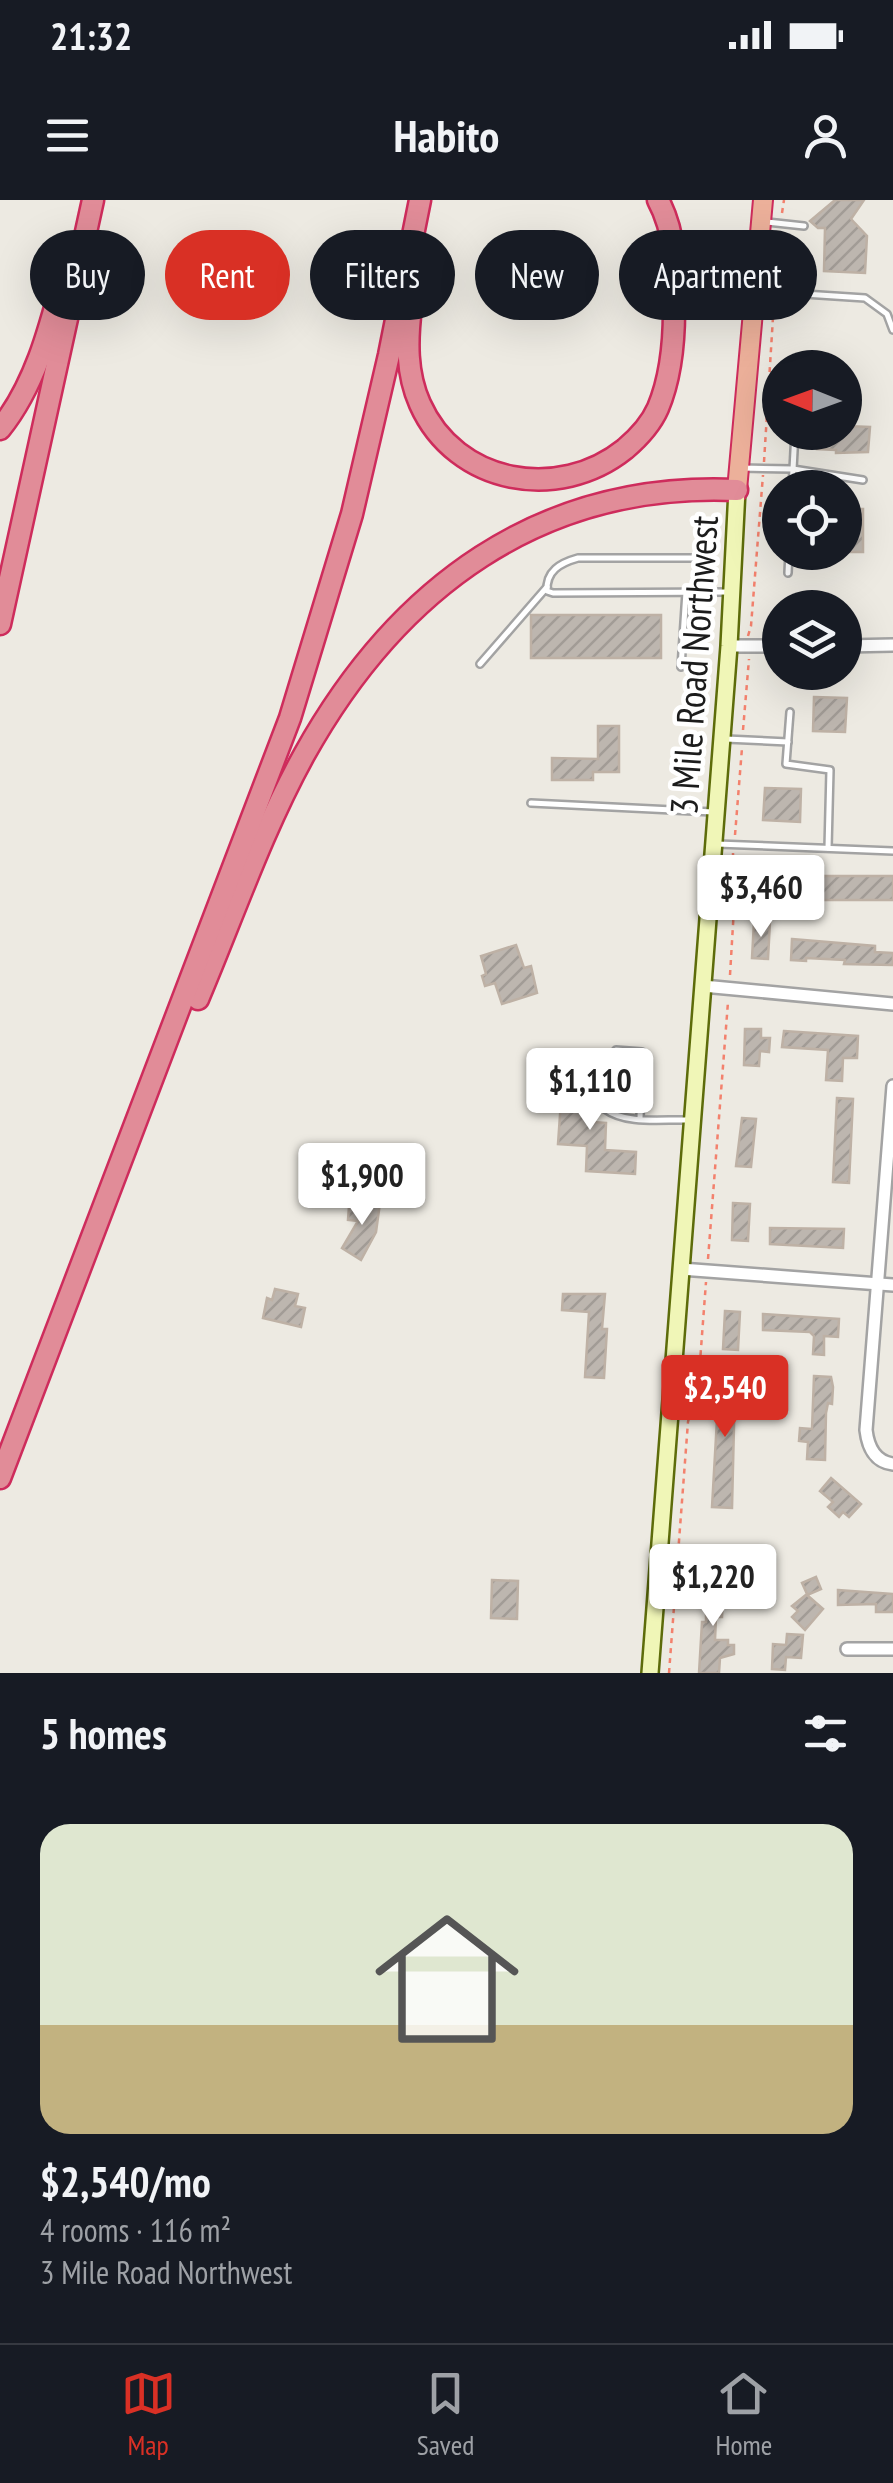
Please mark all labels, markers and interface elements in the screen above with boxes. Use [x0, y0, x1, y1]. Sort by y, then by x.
text: 21:32 [50, 11, 132, 60]
text: Habito [394, 106, 499, 164]
icon: menu [40, 108, 95, 163]
icon: person [798, 108, 853, 163]
chip: Buy [30, 230, 145, 320]
chip: Rent [165, 230, 290, 320]
chip: Filters [310, 230, 455, 320]
chip: New [475, 230, 599, 320]
chip: Apartment [619, 230, 817, 320]
north arrow [762, 350, 862, 450]
map controls [762, 350, 862, 690]
button: locate [762, 470, 862, 570]
street label: 3 Mile Road Northwest [658, 513, 728, 816]
button: layers [762, 590, 862, 690]
pin: $3,460 [680, 855, 842, 940]
text: $3,460 [719, 866, 803, 908]
pin: $1,110 [509, 1048, 671, 1133]
text: $1,110 [548, 1059, 632, 1101]
pin: $1,900 [281, 1143, 443, 1228]
text: $1,900 [320, 1154, 404, 1196]
pin: $2,540 [644, 1355, 806, 1440]
text: $2,540 [683, 1366, 767, 1408]
pin: $1,220 [632, 1544, 794, 1629]
text: $1,220 [671, 1555, 755, 1597]
text: 5 homes [40, 1706, 167, 1761]
icon: filters [798, 1706, 853, 1761]
icon: home [357, 1889, 537, 2069]
text: $2,540/mo [40, 2154, 211, 2209]
text: 4 rooms · 116 m² [40, 2209, 231, 2251]
text: 3 Mile Road Northwest [40, 2251, 292, 2293]
tab: Map [121, 2366, 176, 2463]
tab: Saved [417, 2366, 474, 2463]
tab: Home [716, 2366, 772, 2463]

